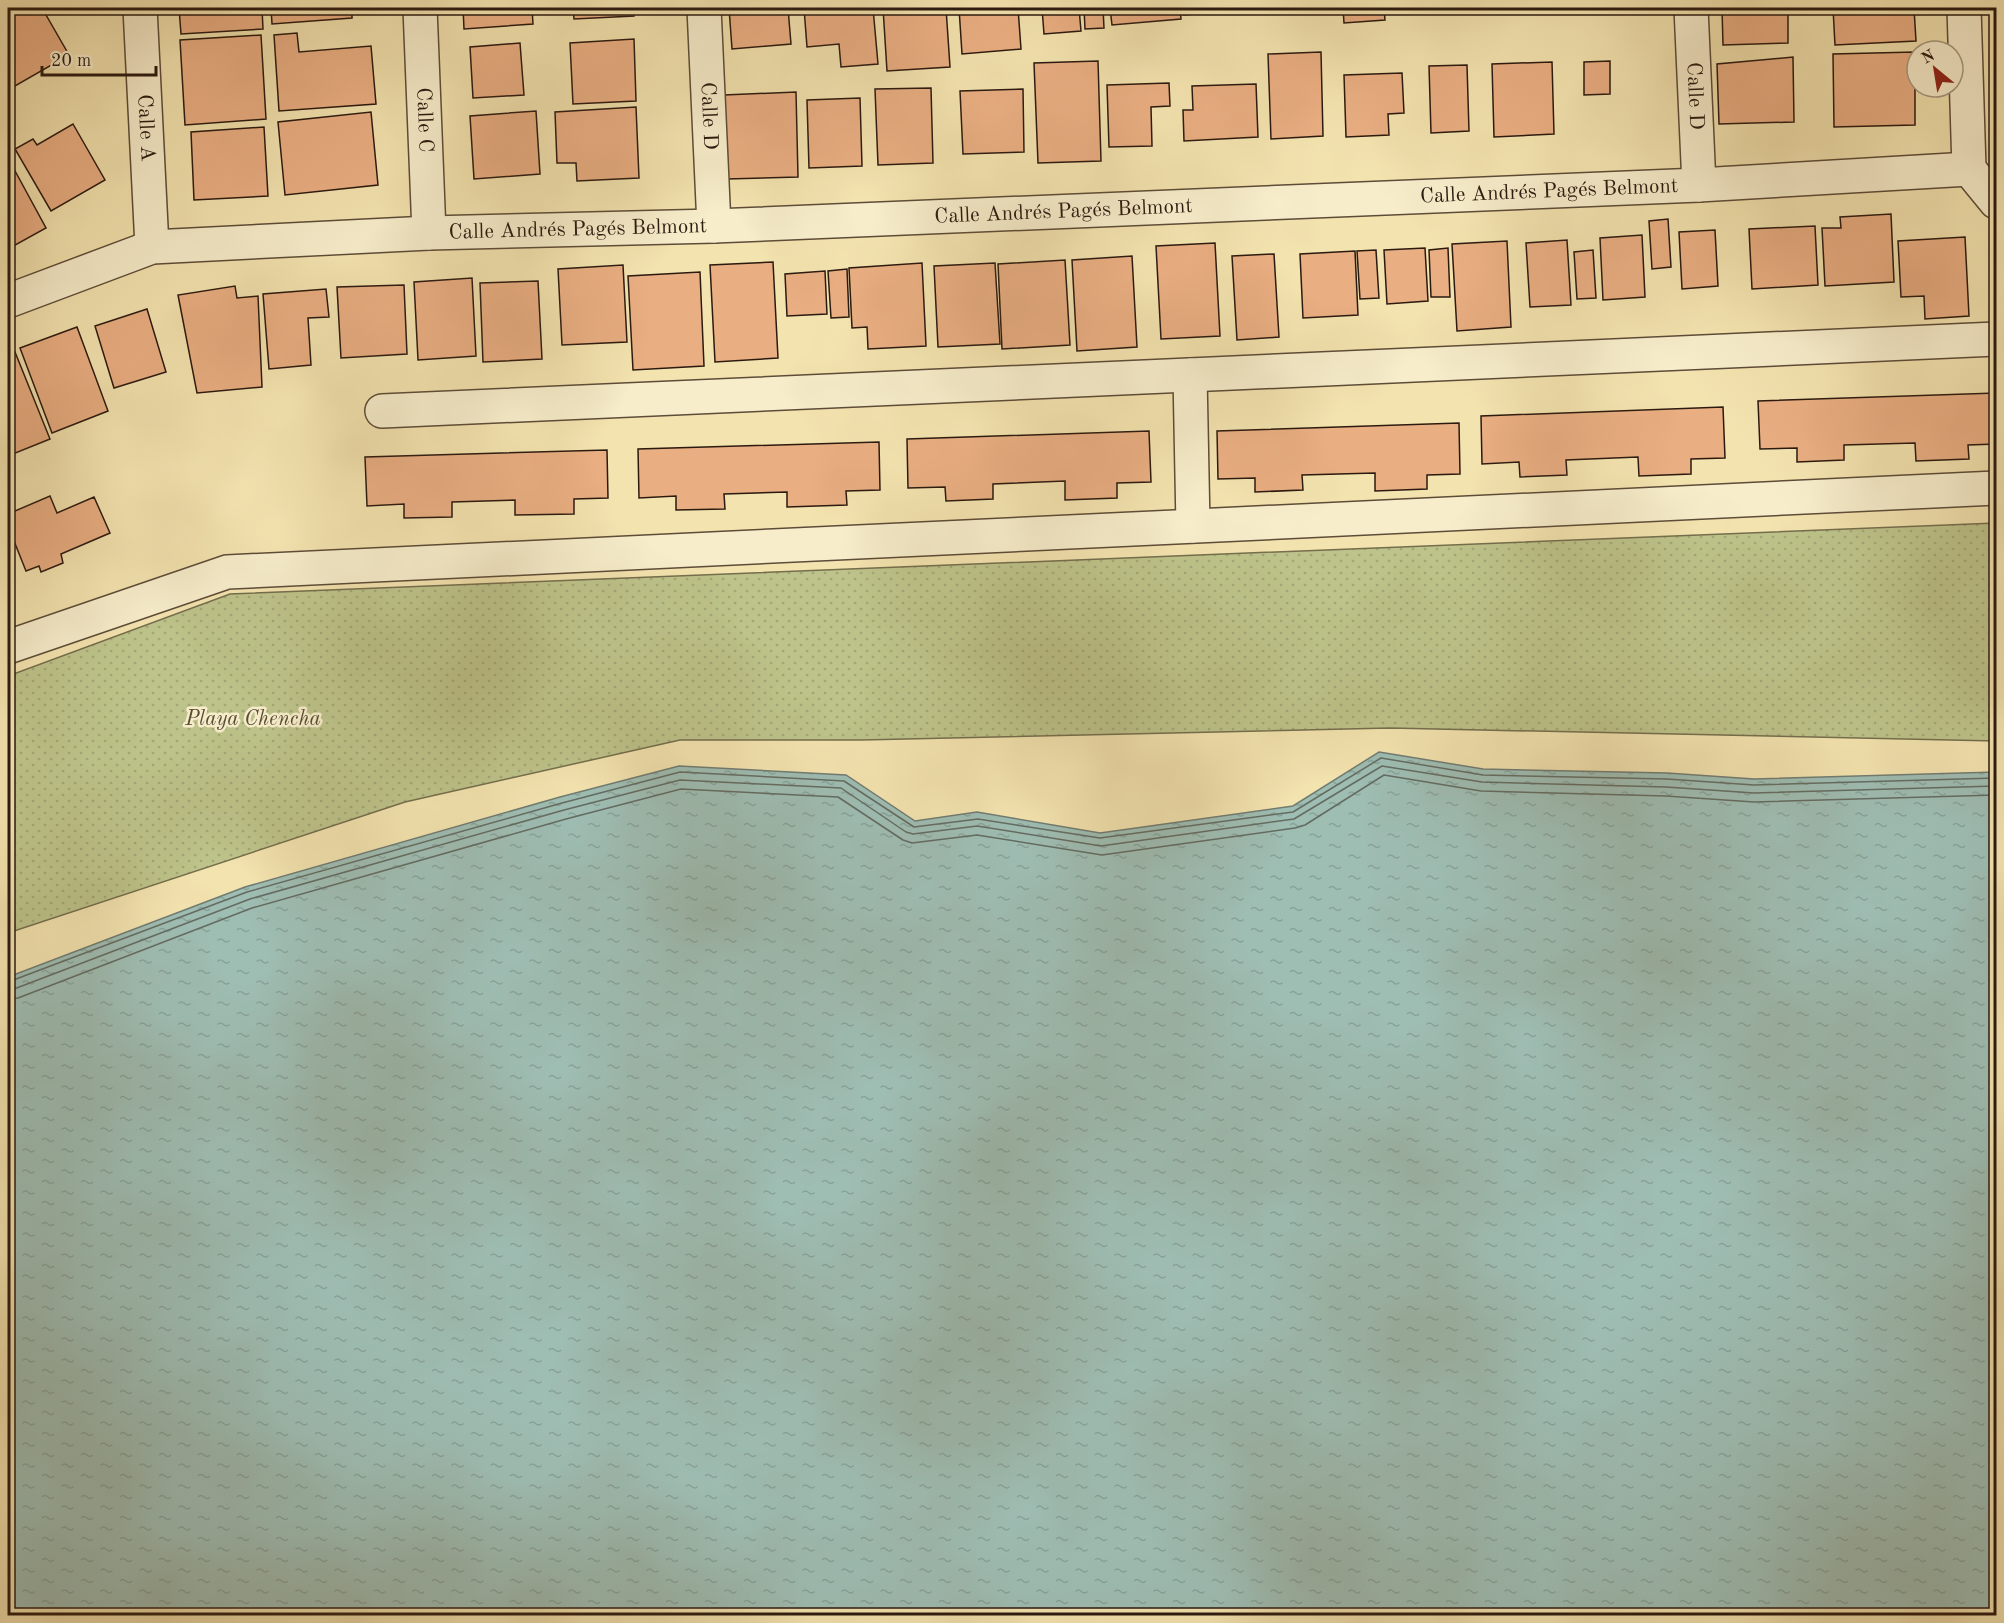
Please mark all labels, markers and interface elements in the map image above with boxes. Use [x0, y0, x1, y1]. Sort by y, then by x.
scale bar [42, 39, 156, 77]
north arrow [1905, 39, 1965, 99]
text: N [1919, 47, 1938, 68]
text: 20 m [51, 52, 91, 70]
street label: Calle D [1683, 62, 1707, 130]
street label: Calle D [697, 82, 721, 150]
street label: Calle C [413, 87, 436, 153]
street label: Calle A [134, 94, 158, 162]
street label: Calle Andrés Pagés Belmont [1419, 175, 1679, 207]
street label: Calle Andrés Pagés Belmont [934, 196, 1193, 227]
street label: Calle Andrés Pagés Belmont [448, 216, 707, 243]
park label: Playa Chencha [184, 709, 321, 730]

